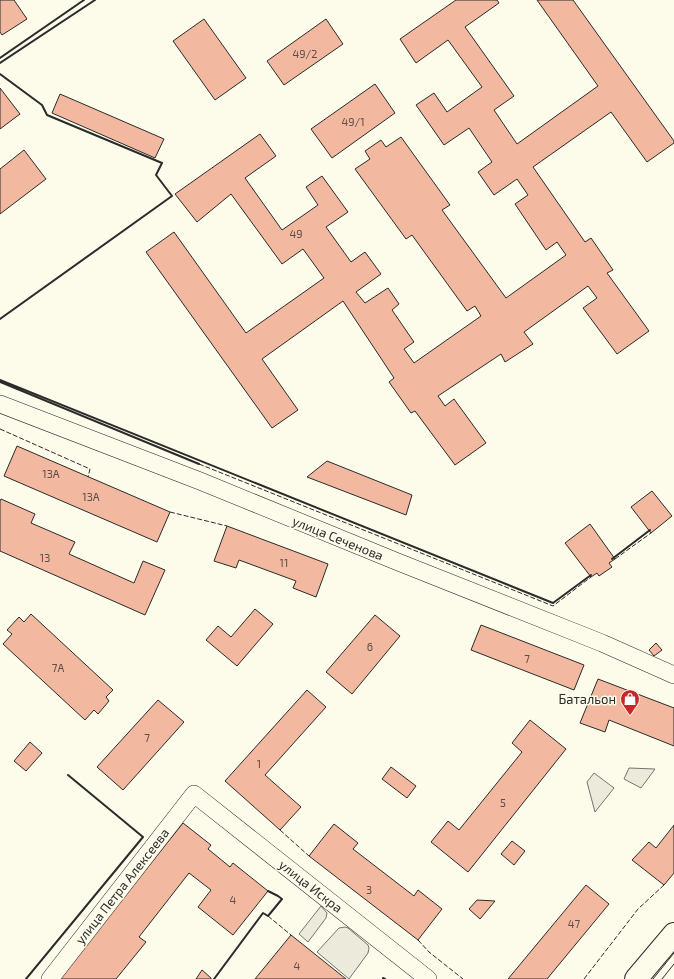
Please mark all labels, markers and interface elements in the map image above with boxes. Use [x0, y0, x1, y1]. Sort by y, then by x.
house number: 49/2 [293, 47, 317, 60]
house number: 49/1 [341, 115, 365, 128]
house number: 49 [289, 227, 303, 240]
house number: 13А [42, 467, 60, 480]
house number: 13А [82, 490, 100, 503]
street label: улица Сеченова [290, 512, 386, 564]
house number: 13 [40, 551, 50, 564]
house number: 11 [280, 556, 288, 569]
house number: 6 [367, 640, 373, 653]
house number: 7 [524, 652, 530, 665]
house number: 7А [52, 661, 64, 674]
shop icon: Батальон [619, 688, 641, 716]
place label: Батальон [558, 691, 616, 707]
house number: 7 [144, 731, 150, 744]
house number: 1 [257, 757, 261, 770]
house number: 5 [500, 796, 506, 809]
street label: улица Петра Алексеева [72, 825, 172, 947]
street label: улица Искра [276, 856, 346, 916]
house number: 3 [366, 883, 372, 896]
house number: 4 [230, 893, 237, 906]
house number: 47 [568, 917, 581, 930]
house number: 4 [294, 959, 301, 972]

